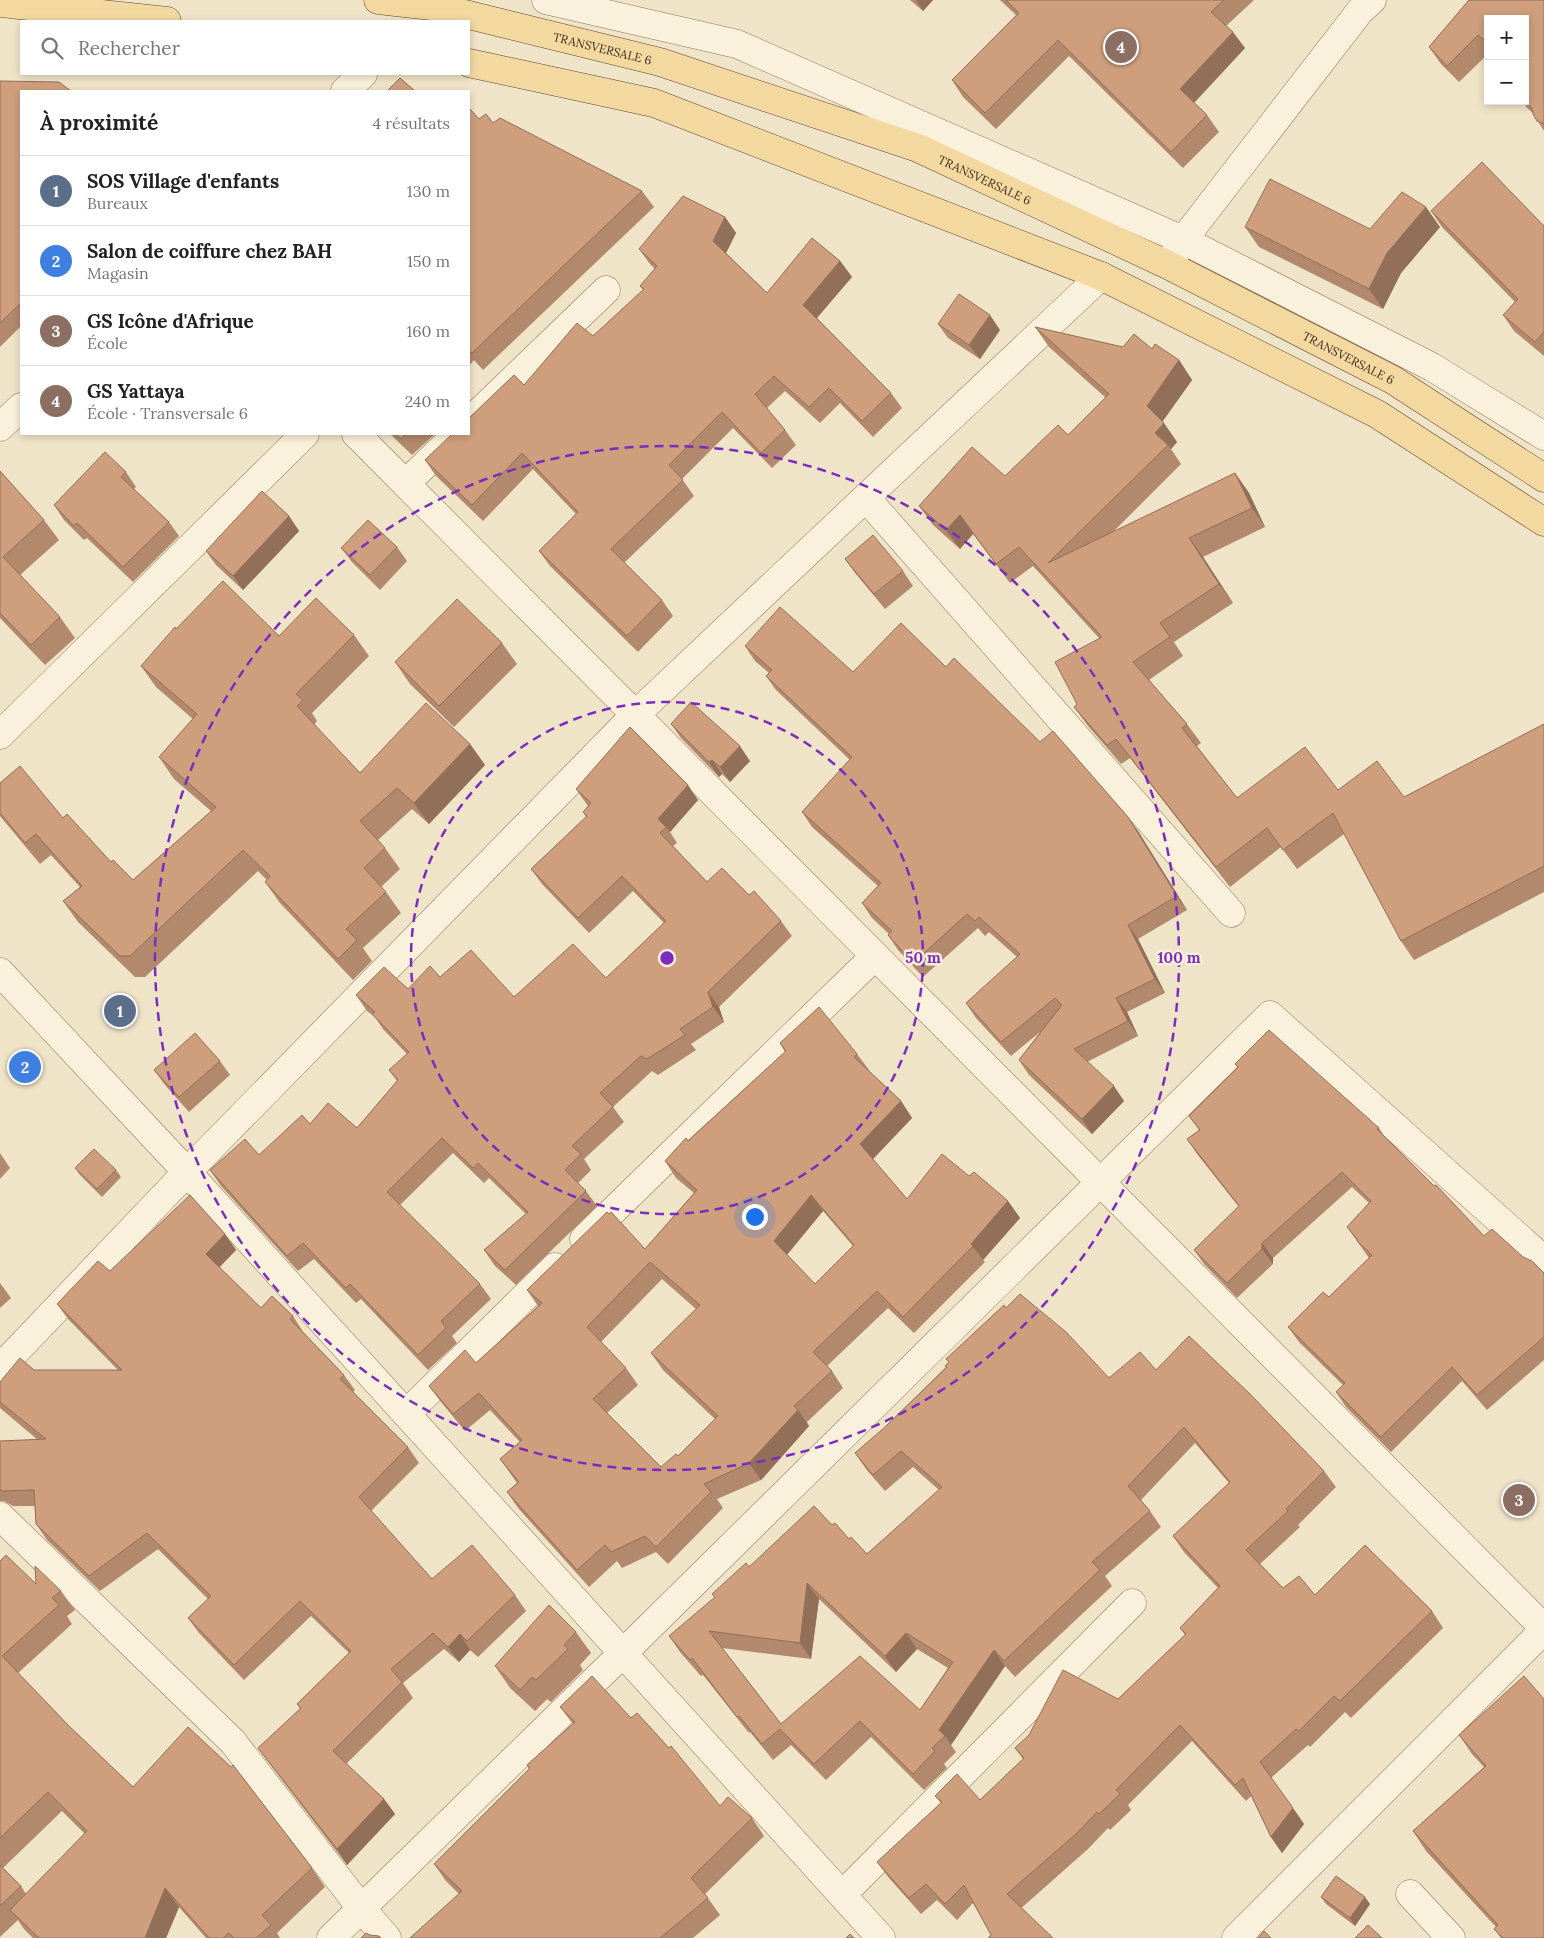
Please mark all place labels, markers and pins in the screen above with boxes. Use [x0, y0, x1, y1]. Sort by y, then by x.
pin: 4 [1105, 28, 1137, 66]
centre of rings [658, 949, 676, 967]
pin: 1 [104, 992, 136, 1030]
pin: 2 [9, 1048, 41, 1086]
pin: 3 [1503, 1481, 1535, 1519]

